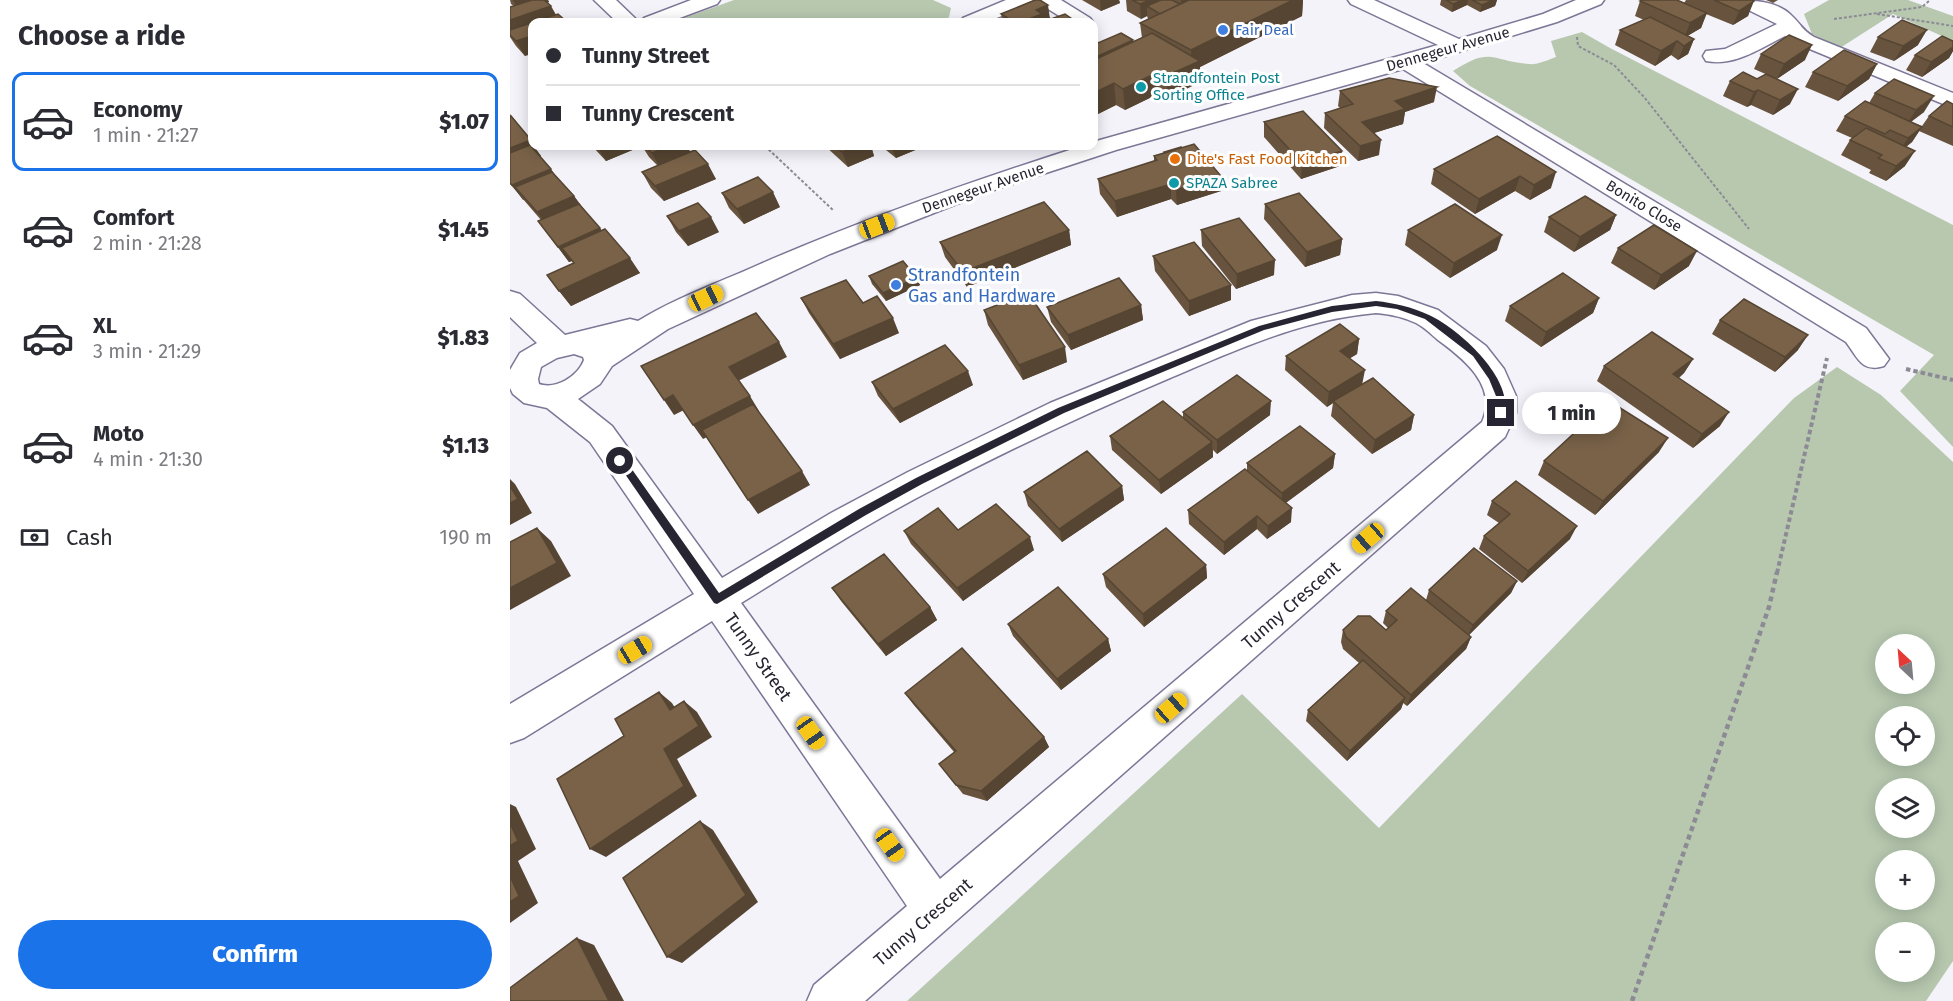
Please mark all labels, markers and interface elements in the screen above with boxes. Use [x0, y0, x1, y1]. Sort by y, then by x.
text: Choose a ride [18, 20, 185, 52]
place label: Fair Deal [1235, 21, 1294, 39]
marker: Fair Deal [1216, 23, 1230, 37]
street label: Dennegeur Avenue [1384, 23, 1512, 75]
text: Tunny Street [582, 42, 709, 69]
place label: Strandfontein Post Sorting Office [1153, 69, 1281, 104]
marker: Strandfontein Post Sorting Office [1134, 80, 1148, 94]
icon: car [21, 95, 75, 149]
text: Economy [93, 96, 182, 123]
text: Tunny Crescent [582, 100, 734, 127]
text: $1.07 [439, 108, 489, 135]
text: 1 min · 21:27 [93, 123, 198, 147]
place label: Dite's Fast Food Kitchen [1187, 150, 1348, 168]
marker: Dite's Fast Food Kitchen [1168, 152, 1182, 166]
street label: Dennegeur Avenue [920, 159, 1046, 217]
place label: SPAZA Sabree [1186, 174, 1278, 192]
marker: SPAZA Sabree [1167, 176, 1181, 190]
street label: Bonito Close [1603, 176, 1685, 236]
icon: car [21, 203, 75, 257]
text: Comfort [93, 204, 174, 231]
car [857, 211, 897, 241]
text: $1.45 [438, 216, 489, 243]
text: 2 min · 21:28 [93, 231, 202, 255]
place label: Strandfontein Gas and Hardware [908, 264, 1056, 307]
marker: Strandfontein Gas and Hardware [889, 278, 903, 292]
car [686, 282, 726, 314]
icon: car [21, 311, 75, 365]
text: XL [93, 312, 117, 339]
text: $1.83 [437, 324, 489, 351]
text: 3 min · 21:29 [93, 339, 201, 363]
callout: 1 min [1522, 392, 1621, 434]
route end [1487, 399, 1514, 426]
text: 1 min [1548, 401, 1595, 425]
icon: car [21, 419, 75, 473]
text: Moto [93, 420, 144, 447]
text: $1.13 [442, 432, 489, 459]
text: 4 min · 21:30 [93, 447, 203, 471]
route start [606, 447, 633, 474]
car [1349, 519, 1387, 557]
icon: cash [18, 521, 51, 554]
text: Cash [66, 524, 113, 551]
text: 190 m [439, 525, 492, 549]
street label: Tunny Crescent [1237, 556, 1345, 654]
street label: Tunny Street [720, 609, 797, 706]
car [615, 633, 655, 667]
north arrow [1875, 634, 1935, 694]
map controls [1875, 634, 1935, 982]
car [1152, 689, 1190, 727]
button: locate [1875, 706, 1935, 766]
car [793, 713, 829, 753]
button: layers [1875, 778, 1935, 838]
car [872, 825, 908, 865]
button: + [1875, 850, 1935, 910]
street label: Tunny Crescent [869, 873, 977, 971]
button: Confirm [18, 920, 492, 989]
button: − [1875, 922, 1935, 982]

